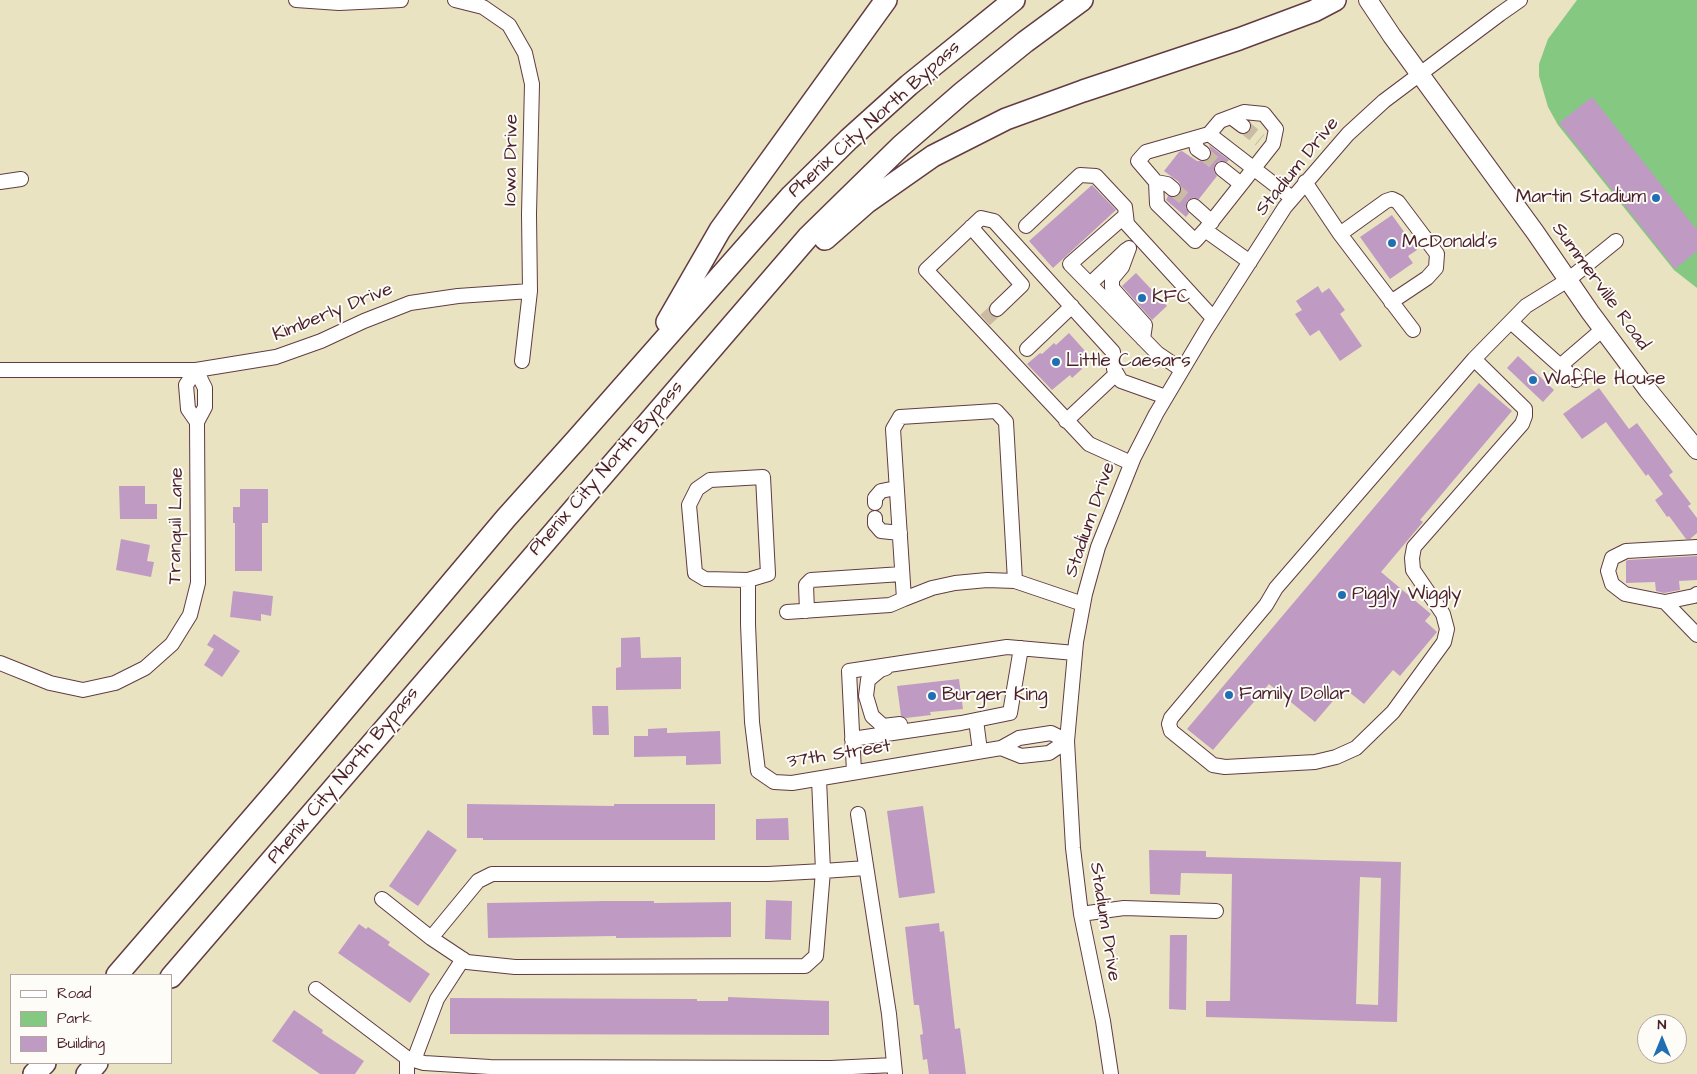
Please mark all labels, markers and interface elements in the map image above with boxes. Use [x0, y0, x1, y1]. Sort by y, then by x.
street label: Phenix City North Bypass [784, 37, 966, 203]
street label: Stadium Drive [1251, 113, 1345, 221]
street label: Iowa Drive [500, 114, 524, 206]
place label: Martin Stadium [1516, 187, 1646, 209]
marker: Martin Stadium [1650, 192, 1662, 204]
street label: Summerville Road [1546, 219, 1654, 355]
place label: McDonald's [1402, 232, 1497, 254]
marker: McDonald's [1386, 237, 1398, 249]
street label: Kimberly Drive [270, 279, 396, 347]
place label: KFC [1152, 287, 1190, 309]
marker: KFC [1136, 292, 1148, 304]
place label: Little Caesars [1066, 351, 1191, 373]
marker: Little Caesars [1050, 356, 1062, 368]
place label: Waffle House [1543, 369, 1666, 391]
marker: Waffle House [1527, 374, 1539, 386]
street label: Phenix City North Bypass [525, 377, 689, 561]
street label: Stadium Drive [1061, 460, 1121, 580]
street label: Tranquil Lane [165, 467, 189, 585]
place label: Piggly Wiggly [1352, 584, 1461, 606]
marker: Piggly Wiggly [1336, 589, 1348, 601]
street label: Phenix City North Bypass [263, 683, 425, 869]
place label: Family Dollar [1239, 684, 1350, 706]
place label: Burger King [942, 685, 1047, 707]
marker: Family Dollar [1223, 689, 1235, 701]
marker: Burger King [926, 690, 938, 702]
street label: 37th Street [786, 736, 892, 774]
street label: Stadium Drive [1083, 861, 1125, 983]
legend [10, 974, 172, 1064]
text: Road [57, 983, 91, 1004]
text: Park [57, 1008, 92, 1029]
north arrow [1637, 1014, 1687, 1064]
text: N [1658, 1015, 1666, 1035]
text: Building [57, 1033, 105, 1054]

